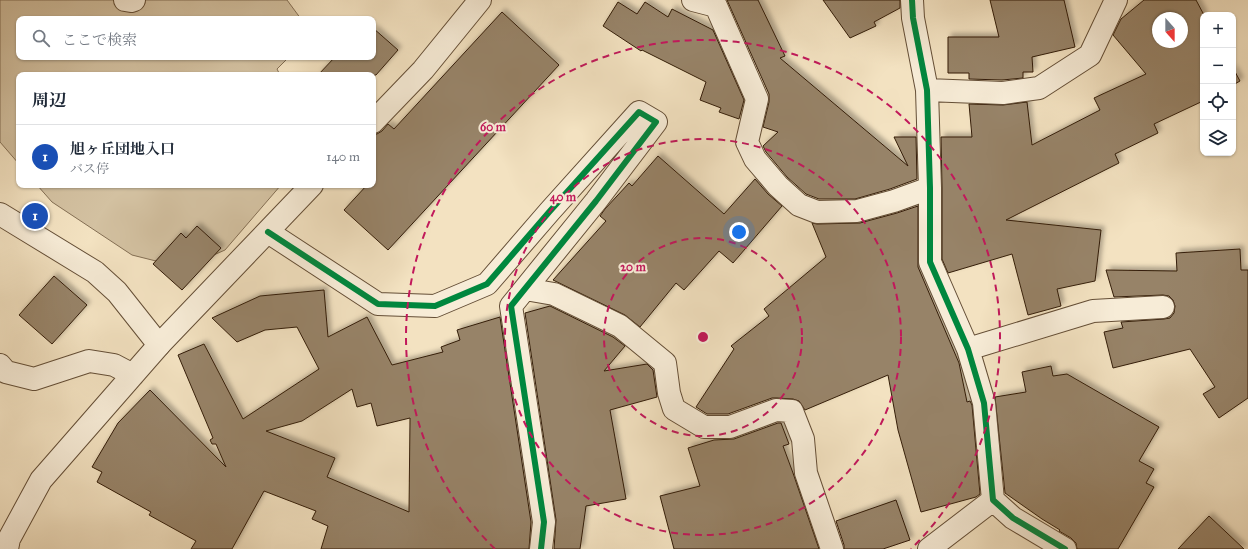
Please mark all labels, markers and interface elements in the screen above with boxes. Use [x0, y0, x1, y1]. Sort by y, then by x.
north arrow [1152, 12, 1188, 48]
map controls [1200, 12, 1236, 156]
button: + [1200, 12, 1236, 48]
search box [16, 16, 376, 60]
icon: search [30, 27, 52, 49]
text: ここで検索 [62, 31, 137, 49]
button: − [1200, 48, 1236, 84]
button: locate [1200, 84, 1236, 120]
text: 周辺 [32, 90, 66, 111]
text: 60 m [480, 120, 507, 134]
button: layers [1200, 120, 1236, 156]
text: 旭ヶ丘団地入口 [70, 140, 175, 158]
text: 1 [42, 149, 48, 165]
text: 140 m [326, 149, 360, 165]
text: バス停 [70, 161, 109, 177]
text: 40 m [550, 190, 577, 205]
pin: 1 [22, 201, 48, 231]
your location [729, 222, 749, 242]
text: 20 m [620, 260, 647, 274]
centre of rings [696, 330, 710, 344]

